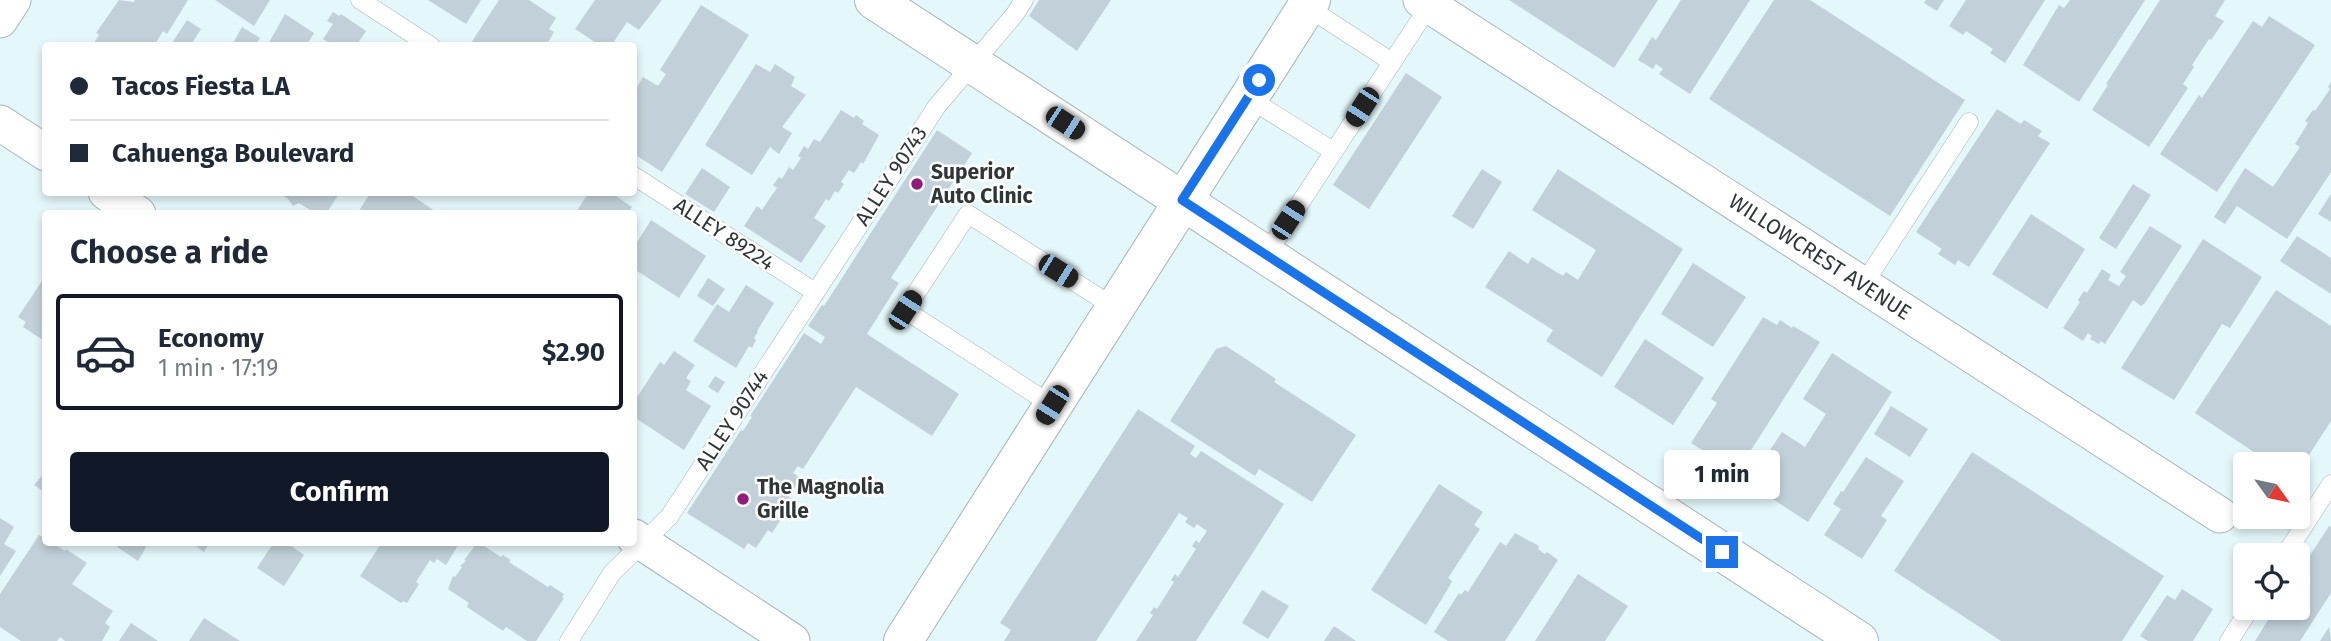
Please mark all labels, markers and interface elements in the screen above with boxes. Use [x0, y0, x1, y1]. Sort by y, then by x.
route start [1243, 64, 1275, 96]
text: Tacos Fiesta LA [112, 71, 290, 102]
car [1342, 84, 1383, 130]
car [1042, 103, 1089, 143]
street label: ALLEY 90743 [849, 121, 933, 231]
text: Cahuenga Boulevard [112, 138, 354, 169]
place label: Superior Auto Clinic [930, 159, 1033, 209]
marker: Superior Auto Clinic [909, 176, 925, 192]
street label: WILLOWCREST AVENUE [1724, 188, 1916, 326]
street label: ALLEY 89224 [669, 192, 779, 276]
car [1268, 197, 1309, 243]
text: Choose a ride [70, 233, 268, 271]
car [1035, 251, 1082, 291]
car [885, 287, 926, 333]
icon: car [74, 321, 137, 384]
text: Economy [158, 323, 264, 354]
text: $2.90 [542, 337, 605, 368]
text: 1 min · 17:19 [158, 354, 278, 382]
street label: ALLEY 90744 [690, 365, 774, 475]
car [1032, 382, 1073, 428]
callout: 1 min [1664, 450, 1780, 500]
button: Confirm [70, 452, 609, 532]
north arrow [2233, 452, 2310, 528]
map controls [2233, 452, 2310, 620]
text: 1 min [1694, 460, 1750, 488]
place label: The Magnolia Grille [757, 474, 884, 524]
marker: The Magnolia Grille [735, 491, 751, 507]
route end [1706, 536, 1738, 568]
button: locate [2233, 543, 2310, 620]

